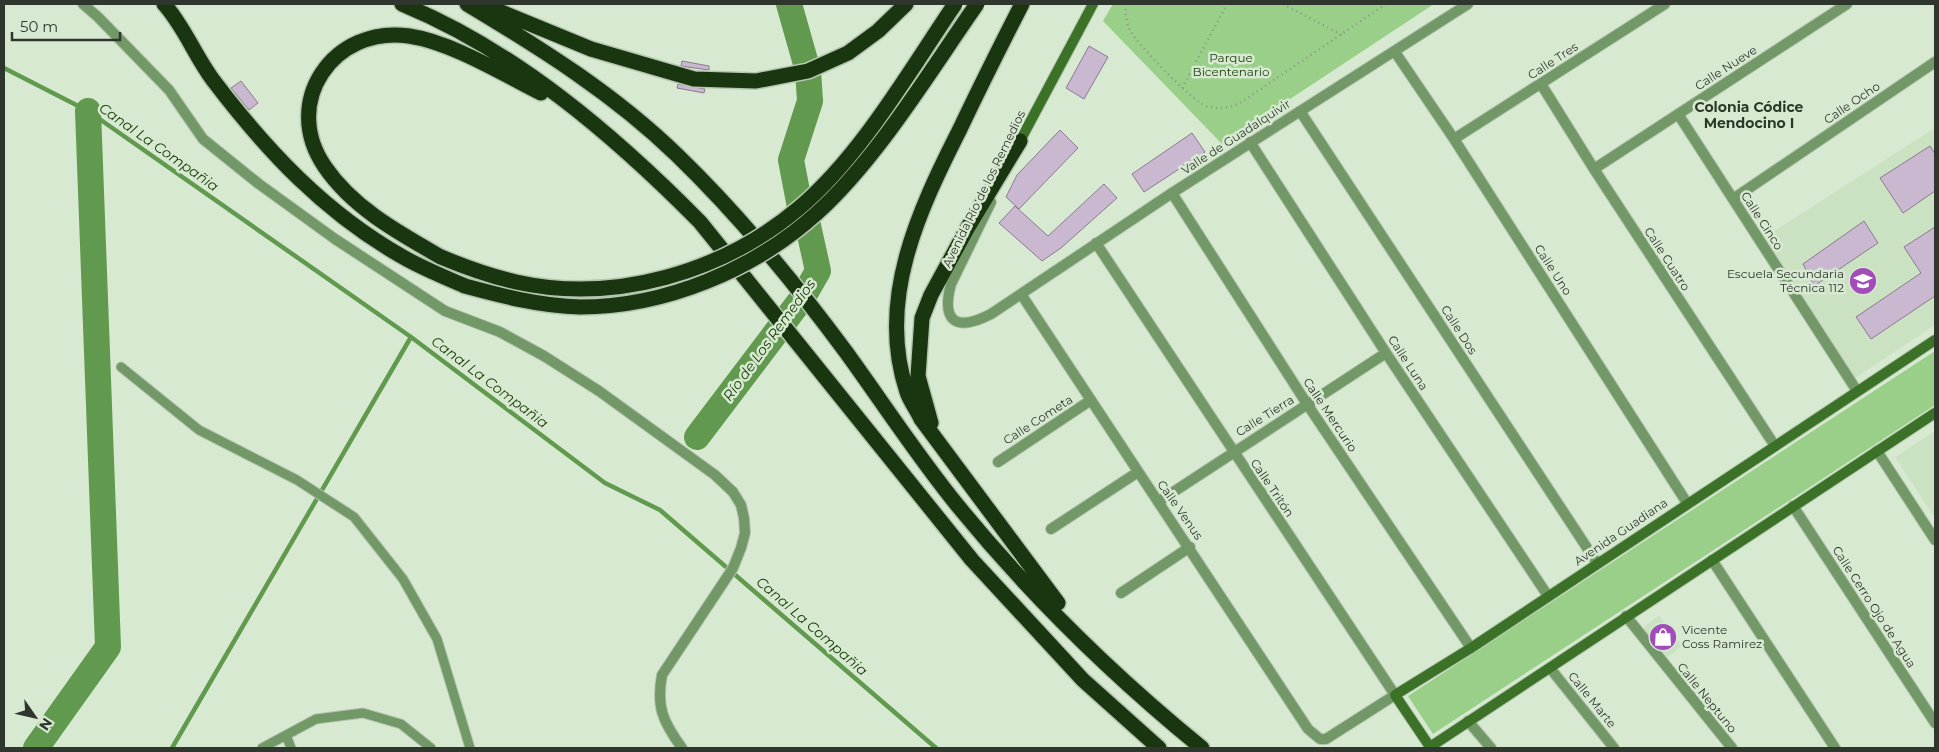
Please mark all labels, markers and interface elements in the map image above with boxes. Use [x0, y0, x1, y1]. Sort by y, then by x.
scale bar [12, 10, 120, 42]
text: 50 m [20, 17, 58, 36]
street label: Calle Tres [1525, 39, 1581, 82]
street label: Calle Nueve [1692, 42, 1760, 93]
park label: Parque Bicentenario [1193, 50, 1269, 79]
street label: Calle Ocho [1821, 78, 1883, 127]
street label: Valle de Guadalquivir [1178, 96, 1293, 177]
district label: Colonia Códice Mendocino I [1695, 98, 1804, 132]
water label: Canal La Compañia [96, 99, 222, 195]
street label: Avenida Río de los Remedios [939, 108, 1028, 270]
street label: Calle Cinco [1738, 189, 1787, 253]
street label: Calle Cuatro [1641, 224, 1694, 293]
street label: Calle Uno [1531, 242, 1575, 298]
place label: Escuela Secundaria Técnica 112 [1727, 266, 1844, 295]
school or university icon: Escuela Secundaria Técnica 112 [1848, 266, 1878, 296]
water label: Río de Los Remedios [719, 275, 819, 404]
street label: Calle Dos [1438, 302, 1481, 357]
water label: Canal La Compañia [428, 332, 552, 432]
street label: Calle Luna [1385, 332, 1432, 393]
street label: Calle Mercurio [1300, 375, 1361, 455]
street label: Calle Cometa [1000, 392, 1075, 448]
street label: Calle Tierra [1233, 392, 1297, 439]
street label: Calle Tritón [1247, 456, 1297, 520]
street label: Calle Venus [1154, 477, 1207, 543]
street label: Avenida Guadiana [1571, 495, 1670, 568]
street label: Calle Cerro Ojo de Agua [1829, 543, 1919, 671]
water label: Canal La Compañia [753, 573, 871, 679]
shop icon: Vicente Coss Ramirez [1648, 622, 1678, 652]
place label: Vicente Coss Ramirez [1682, 622, 1762, 651]
street label: Calle Neptuno [1674, 660, 1740, 736]
street label: Calle Marte [1565, 669, 1620, 731]
north arrow [10, 692, 60, 742]
text: N [35, 715, 56, 734]

